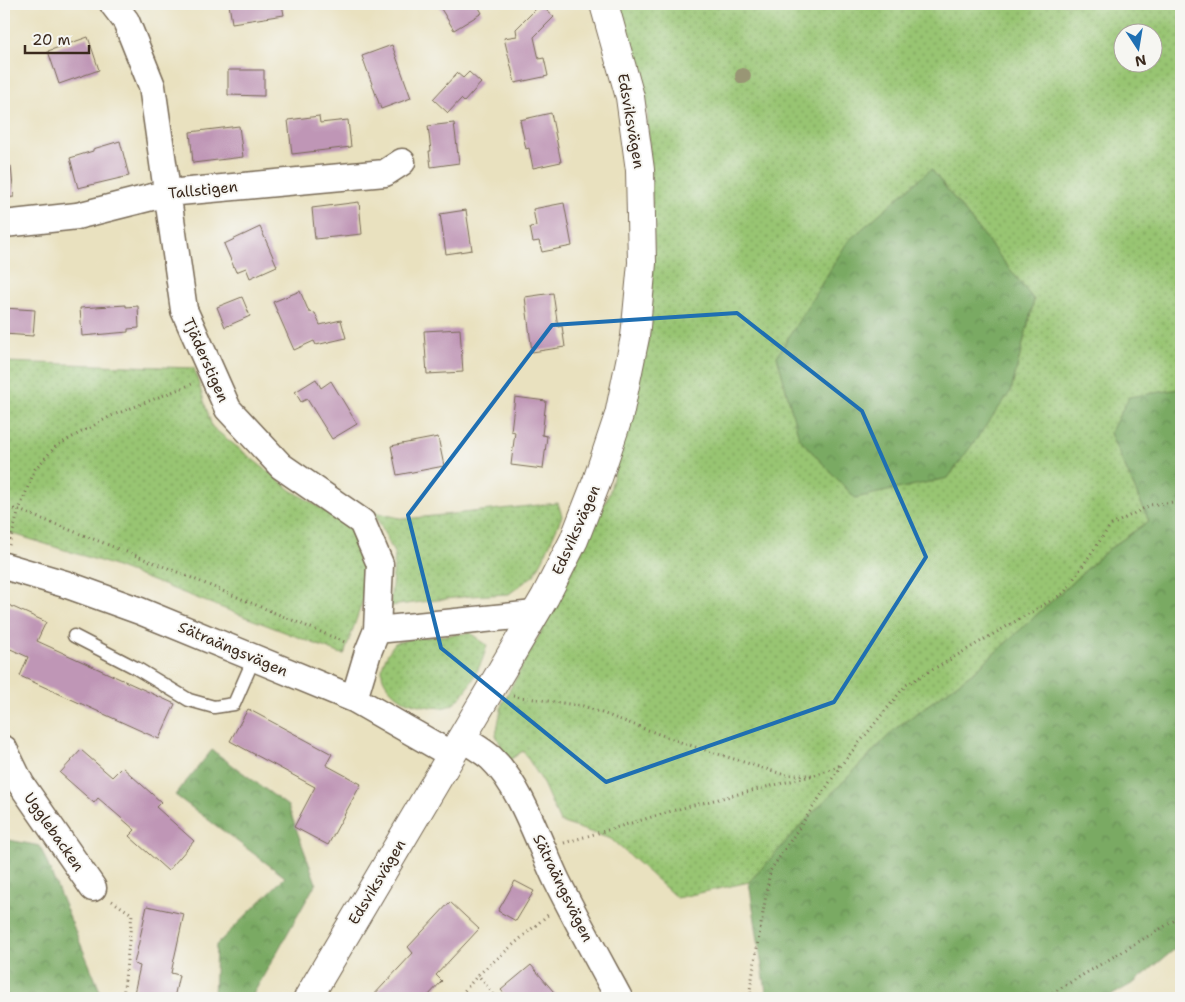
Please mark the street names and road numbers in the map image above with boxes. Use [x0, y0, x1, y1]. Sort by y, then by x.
street label: Edsviksvägen [613, 72, 649, 170]
street label: Tallstigen [167, 176, 239, 204]
street label: Tjäderstigen [178, 315, 234, 405]
street label: Edsviksvägen [547, 482, 605, 578]
street label: Sätraängsvägen [175, 617, 291, 681]
street label: Ugglebacken [19, 789, 89, 875]
street label: Sätraängsvägen [528, 831, 598, 945]
street label: Edsviksvägen [344, 836, 410, 928]

